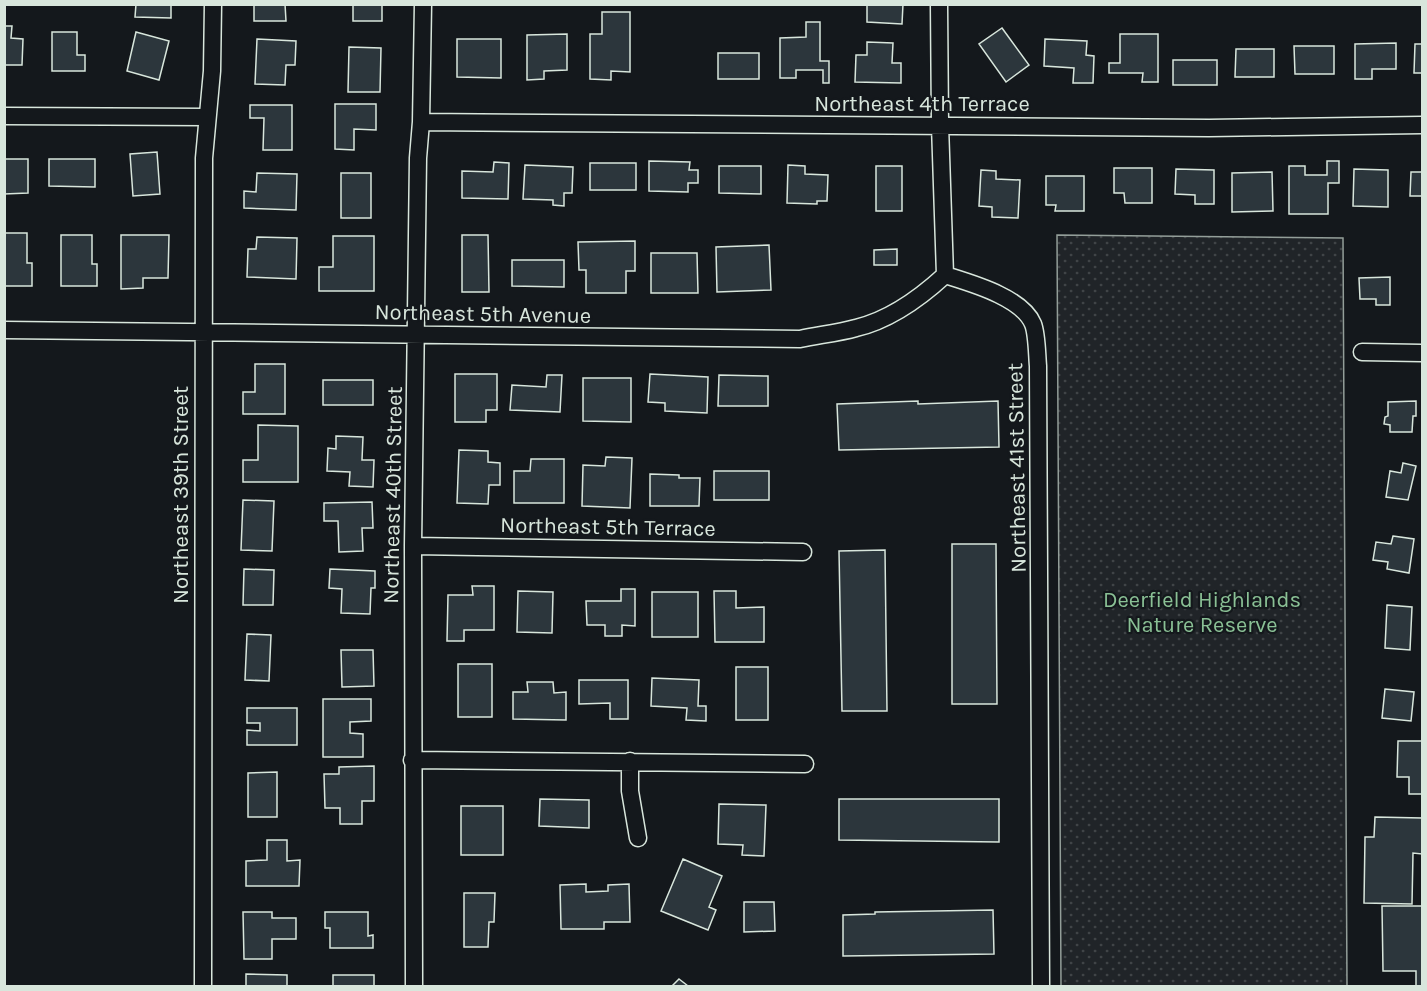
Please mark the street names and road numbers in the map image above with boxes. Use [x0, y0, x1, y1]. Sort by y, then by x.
street label: Northeast 4th Terrace [814, 91, 1030, 117]
street label: Northeast 5th Avenue [374, 299, 592, 329]
street label: Northeast 41st Street [1002, 363, 1032, 573]
street label: Northeast 39th Street [168, 386, 194, 604]
street label: Northeast 40th Street [378, 386, 408, 604]
street label: Northeast 5th Terrace [500, 512, 716, 542]

